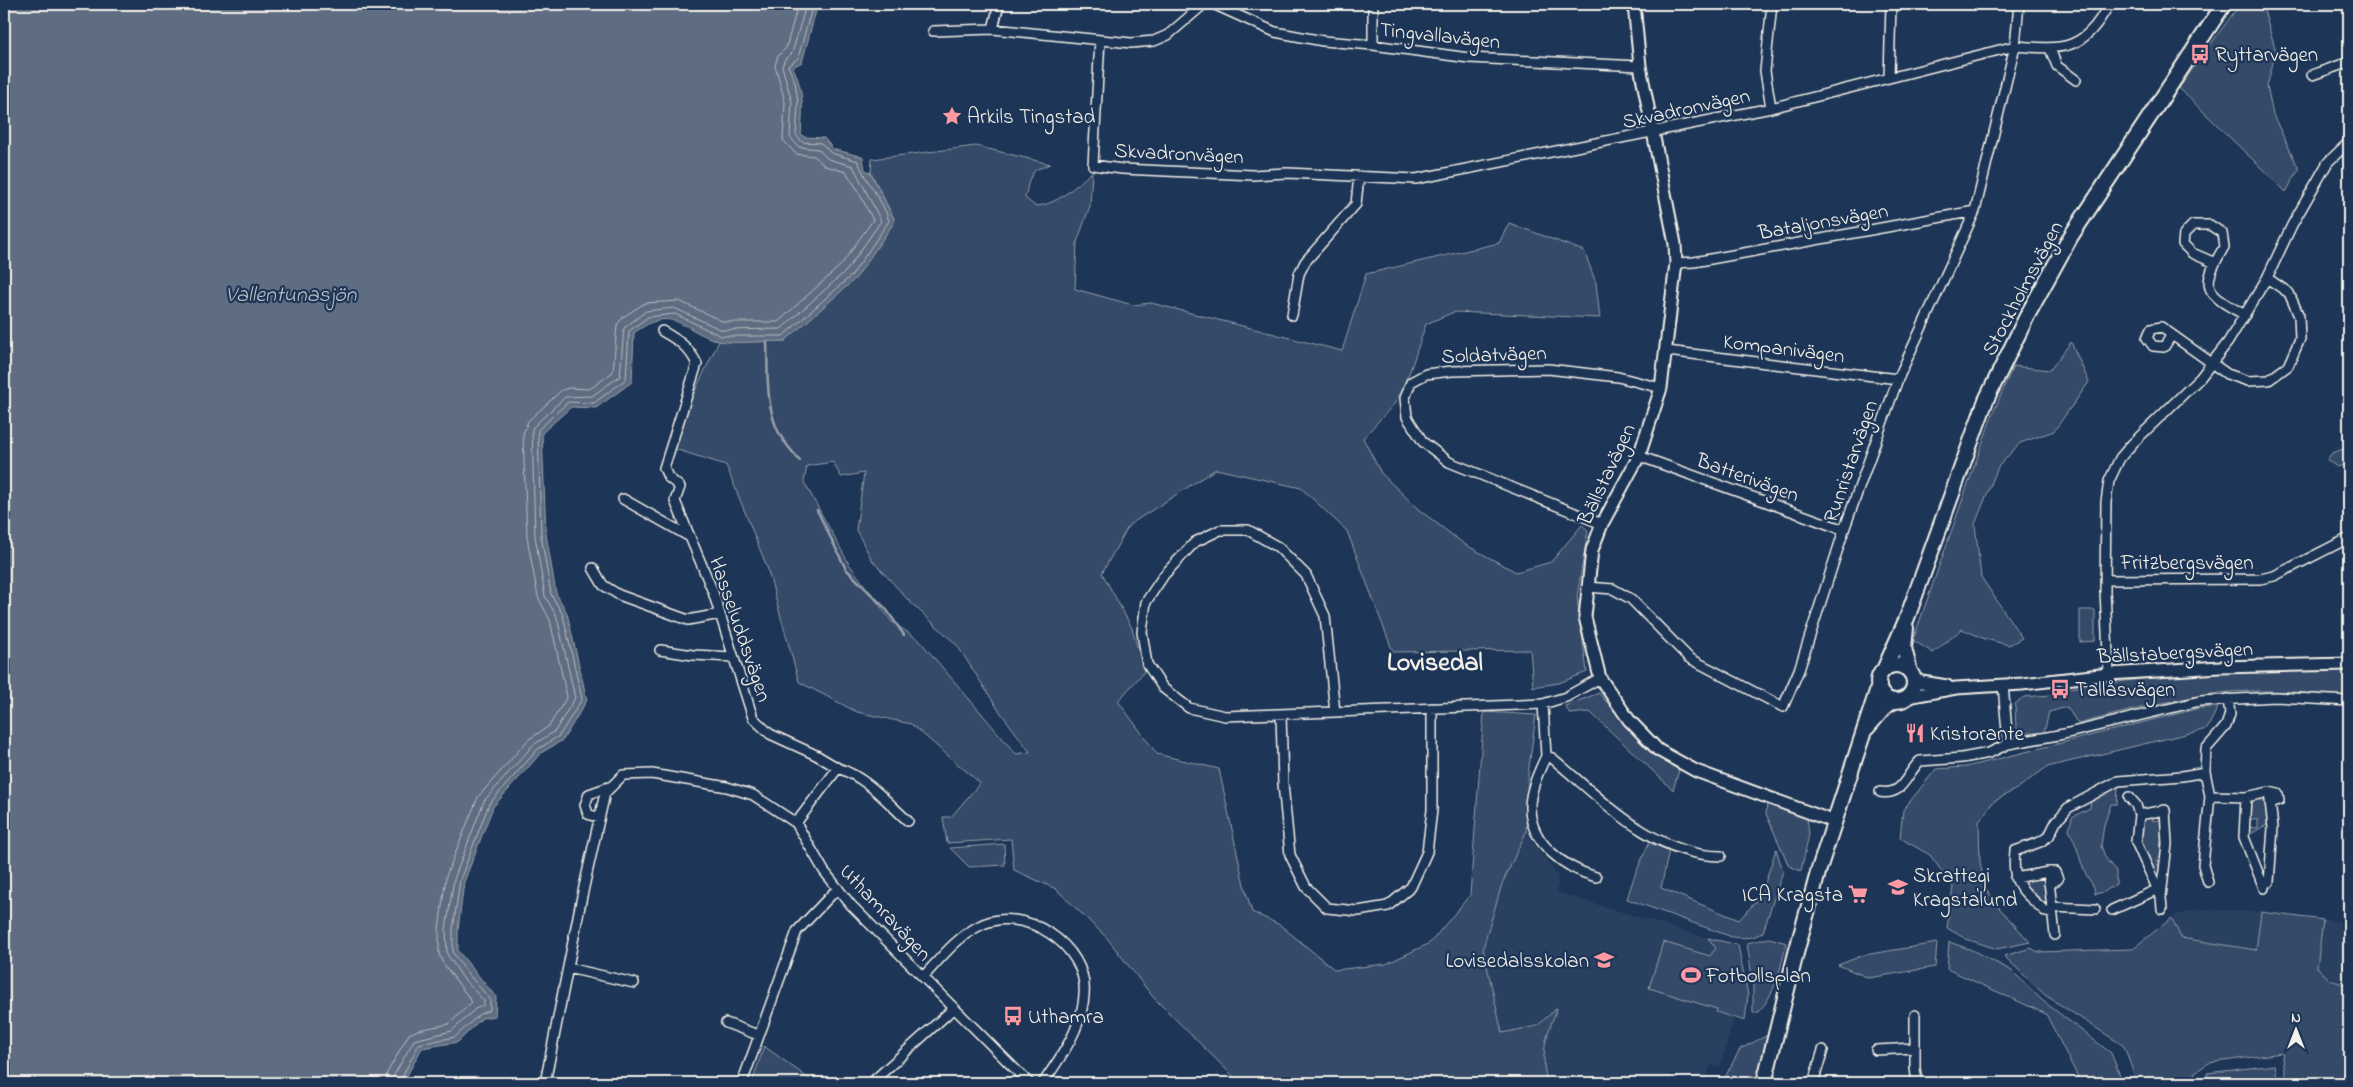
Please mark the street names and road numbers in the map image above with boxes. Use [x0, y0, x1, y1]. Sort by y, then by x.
street label: Tingvallavägen [1378, 16, 1502, 60]
street label: Skvadronvägen [1620, 82, 1753, 140]
street label: Skvadronvägen [1113, 137, 1244, 175]
street label: Bataljonsvägen [1755, 197, 1891, 251]
street label: Stockholmsvägen [1976, 216, 2074, 363]
street label: Kompanivägen [1721, 328, 1846, 374]
street label: Soldatvägen [1441, 339, 1547, 375]
street label: Runristarvägen [1817, 396, 1889, 528]
street label: Bällstavägen [1571, 419, 1646, 532]
street label: Batterivägen [1690, 446, 1803, 513]
street label: Fritzbergsvägen [2119, 549, 2254, 581]
street label: Hasseluddsvägen [698, 553, 778, 707]
street label: Bällstabergsvägen [2095, 635, 2254, 675]
street label: Uthamravägen [830, 858, 938, 970]

